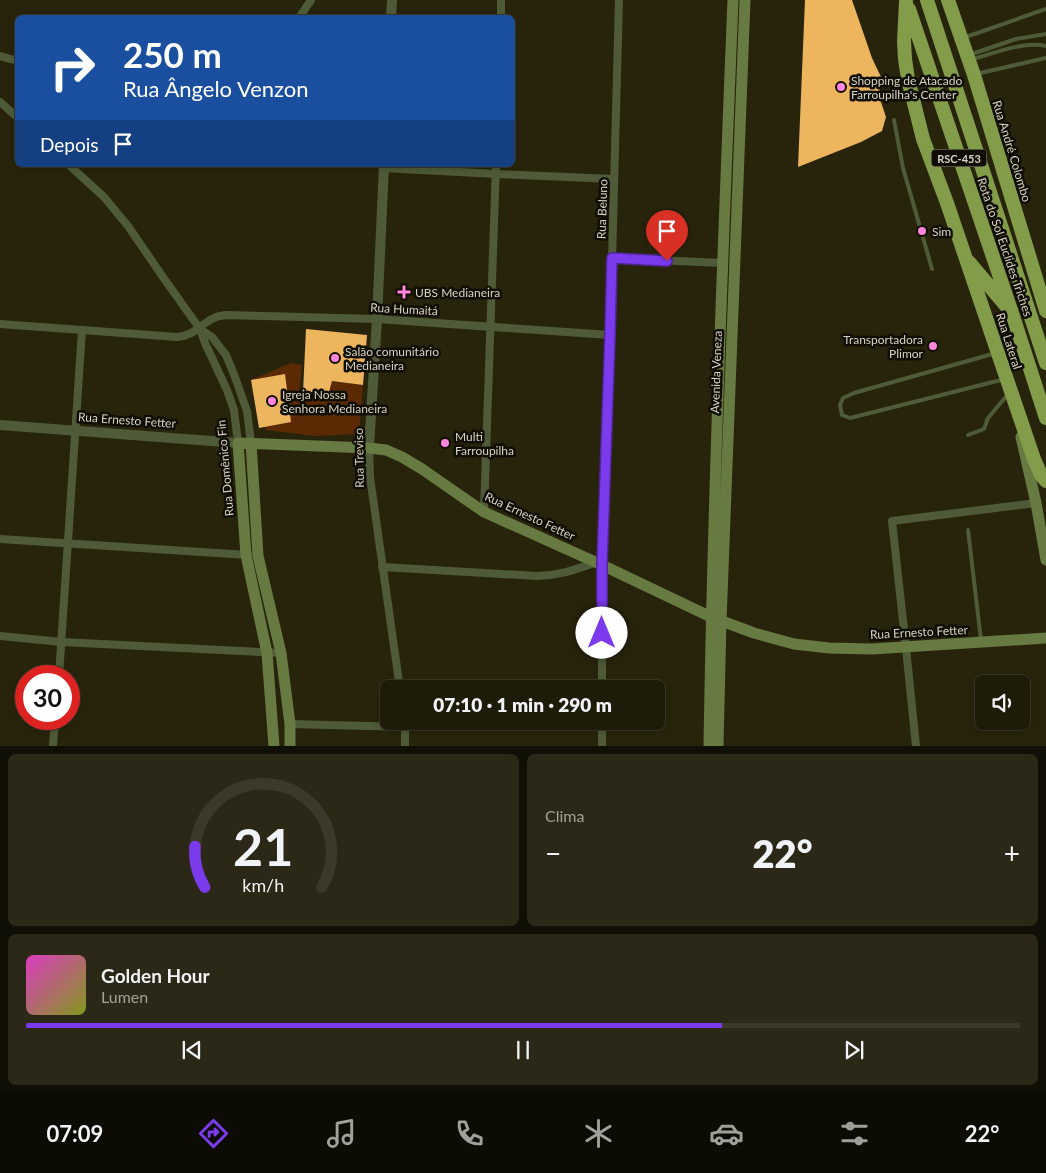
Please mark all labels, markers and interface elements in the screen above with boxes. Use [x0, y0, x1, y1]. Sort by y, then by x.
text: 250 m [123, 33, 222, 75]
icon: right [40, 35, 105, 100]
place label: Shopping de Atacado Farroupilha's Center [851, 73, 962, 102]
text: Rua Ângelo Venzon [123, 75, 309, 102]
marker: Shopping de Atacado Farroupilha's Center [835, 81, 847, 93]
street label: Rua André Colombo [989, 98, 1035, 204]
icon: arrive [109, 130, 137, 158]
text: Depois [40, 133, 99, 156]
road number: RSC-453 [932, 150, 986, 167]
street label: Rota do Sol Euclides Triches [974, 176, 1036, 318]
street label: Rua Beluno [593, 179, 611, 239]
pin [646, 210, 688, 261]
icon: arrive [653, 217, 681, 245]
place label: Sim [932, 224, 951, 239]
marker: Sim [916, 225, 928, 237]
marker: UBS Medianeira [397, 285, 411, 299]
place label: UBS Medianeira [415, 285, 500, 300]
street label: Rua Humaitá [370, 300, 438, 318]
street label: Rua Lateral [993, 311, 1025, 371]
street label: Avenida Veneza [707, 330, 725, 414]
place label: Transportadora Plimor [843, 332, 924, 361]
marker: Transportadora Plimor [927, 340, 939, 352]
place label: Salão comunitário Medianeira [345, 344, 439, 373]
marker: Salão comunitário Medianeira [329, 352, 341, 364]
place label: Igreja Nossa Senhora Medianeira [282, 387, 387, 416]
marker: Igreja Nossa Senhora Medianeira [266, 395, 278, 407]
street label: Rua Ernesto Fetter [78, 409, 177, 431]
street label: Rua Domênico Fin [213, 419, 237, 517]
street label: Rua Treviso [351, 428, 367, 488]
place label: Multi Farroupilha [455, 429, 514, 458]
marker: Multi Farroupilha [439, 437, 451, 449]
street label: Rua Ernesto Fetter [482, 489, 578, 544]
position arrow [575, 606, 627, 658]
street label: Rua Ernesto Fetter [870, 622, 969, 642]
speed limit sign: 30 [15, 665, 80, 730]
map controls [975, 675, 1030, 730]
button: sound [975, 675, 1030, 730]
text: 07:10 · 1 min · 290 m [433, 693, 612, 716]
text: Clima [545, 806, 584, 825]
text: 21 [233, 815, 294, 877]
text: 22° [753, 830, 812, 876]
text: − [545, 836, 561, 870]
text: + [1004, 836, 1020, 870]
text: km/h [243, 874, 284, 896]
text: Golden Hour [101, 964, 210, 987]
text: Lumen [101, 987, 148, 1006]
icon: previous [178, 1036, 206, 1064]
icon: pause [509, 1036, 537, 1064]
icon: next [840, 1036, 868, 1064]
icon: directions [196, 1116, 231, 1151]
icon: music [324, 1116, 359, 1151]
icon: phone [452, 1116, 487, 1151]
icon: climate [581, 1116, 616, 1151]
icon: car [709, 1116, 744, 1151]
icon: filters [837, 1116, 872, 1151]
text: 07:09 [47, 1120, 103, 1147]
text: 22° [965, 1120, 999, 1147]

